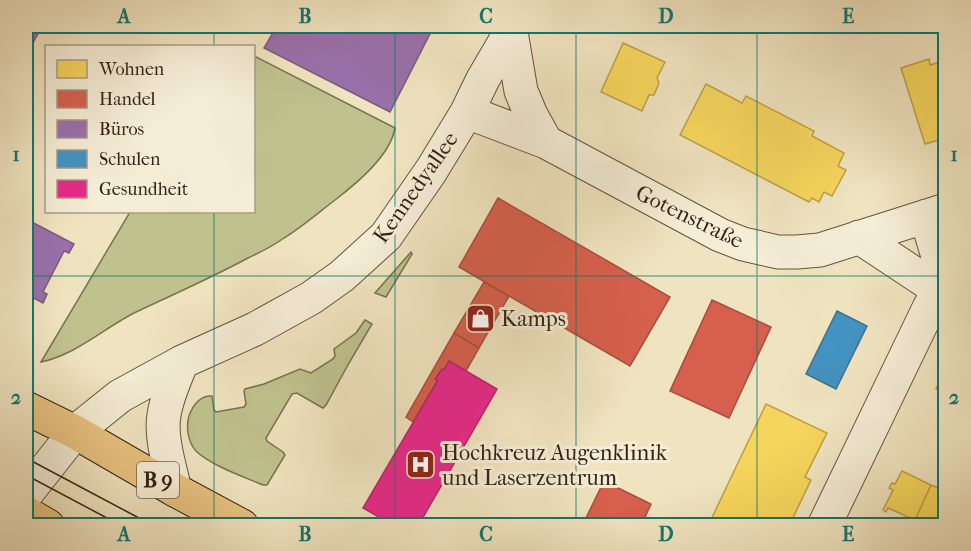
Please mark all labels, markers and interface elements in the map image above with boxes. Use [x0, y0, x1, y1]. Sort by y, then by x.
text: A [116, 5, 132, 28]
text: B [298, 5, 312, 28]
text: C [479, 5, 493, 28]
text: D [658, 5, 674, 28]
text: E [842, 5, 854, 28]
legend [45, 45, 255, 213]
text: Wohnen [98, 59, 165, 80]
text: Handel [99, 89, 156, 110]
text: Büros [99, 119, 145, 140]
street label: Kennedyallee [368, 127, 464, 248]
text: 1 [12, 143, 20, 166]
text: 1 [950, 143, 958, 166]
text: Schulen [99, 149, 161, 170]
text: Gesundheit [99, 179, 189, 200]
street label: Gotenstraße [631, 180, 748, 254]
shop icon: Kamps [464, 302, 496, 334]
place label: Kamps [501, 306, 566, 332]
text: 2 [11, 386, 21, 409]
text: 2 [949, 386, 959, 409]
place label: Hochkreuz Augenklinik und Laserzentrum [441, 440, 668, 491]
hospital icon: Hochkreuz Augenklinik und Laserzentrum [405, 449, 437, 481]
road number: B 9 [137, 462, 179, 498]
text: A [116, 523, 132, 546]
text: B [298, 523, 312, 546]
text: C [479, 523, 493, 546]
text: D [658, 523, 674, 546]
text: E [842, 523, 854, 546]

